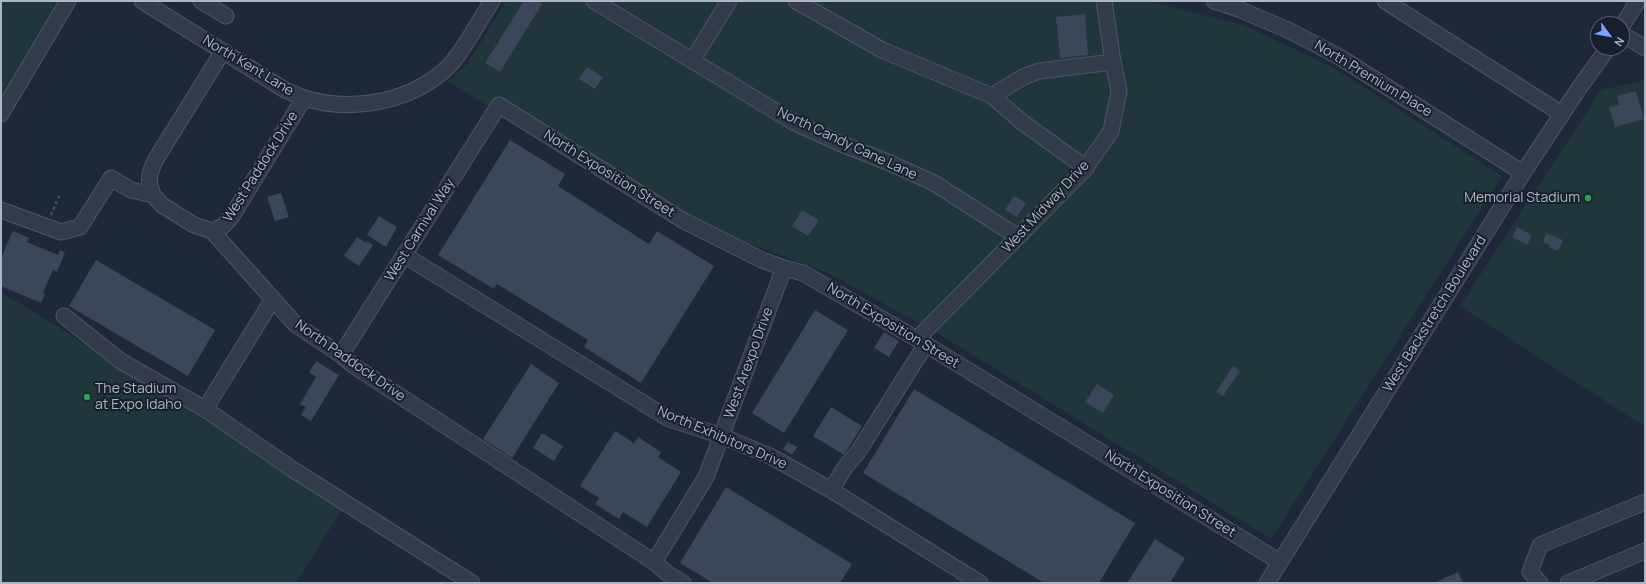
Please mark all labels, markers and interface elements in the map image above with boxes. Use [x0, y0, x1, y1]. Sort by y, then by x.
north arrow [1590, 16, 1630, 56]
street label: North Kent Lane [199, 32, 297, 100]
text: N [1611, 35, 1628, 49]
street label: North Premium Place [1311, 37, 1435, 121]
street label: North Candy Cane Lane [774, 104, 920, 184]
street label: West Paddock Drive [220, 109, 302, 225]
street label: North Exposition Street [540, 127, 678, 221]
street label: West Midway Drive [999, 157, 1093, 257]
street label: West Carnival Way [382, 175, 458, 285]
place label: Memorial Stadium [1464, 190, 1580, 206]
marker: Memorial Stadium [1583, 193, 1593, 203]
street label: West Backstretch Boulevard [1380, 233, 1490, 395]
street label: North Exposition Street [824, 280, 962, 372]
street label: West Arexpo Drive [721, 305, 777, 421]
street label: North Paddock Drive [292, 317, 408, 405]
place label: The Stadium at Expo Idaho [95, 381, 182, 414]
marker: The Stadium at Expo Idaho [82, 392, 92, 402]
street label: North Exhibitors Drive [655, 403, 789, 473]
street label: North Exposition Street [1101, 447, 1239, 541]

